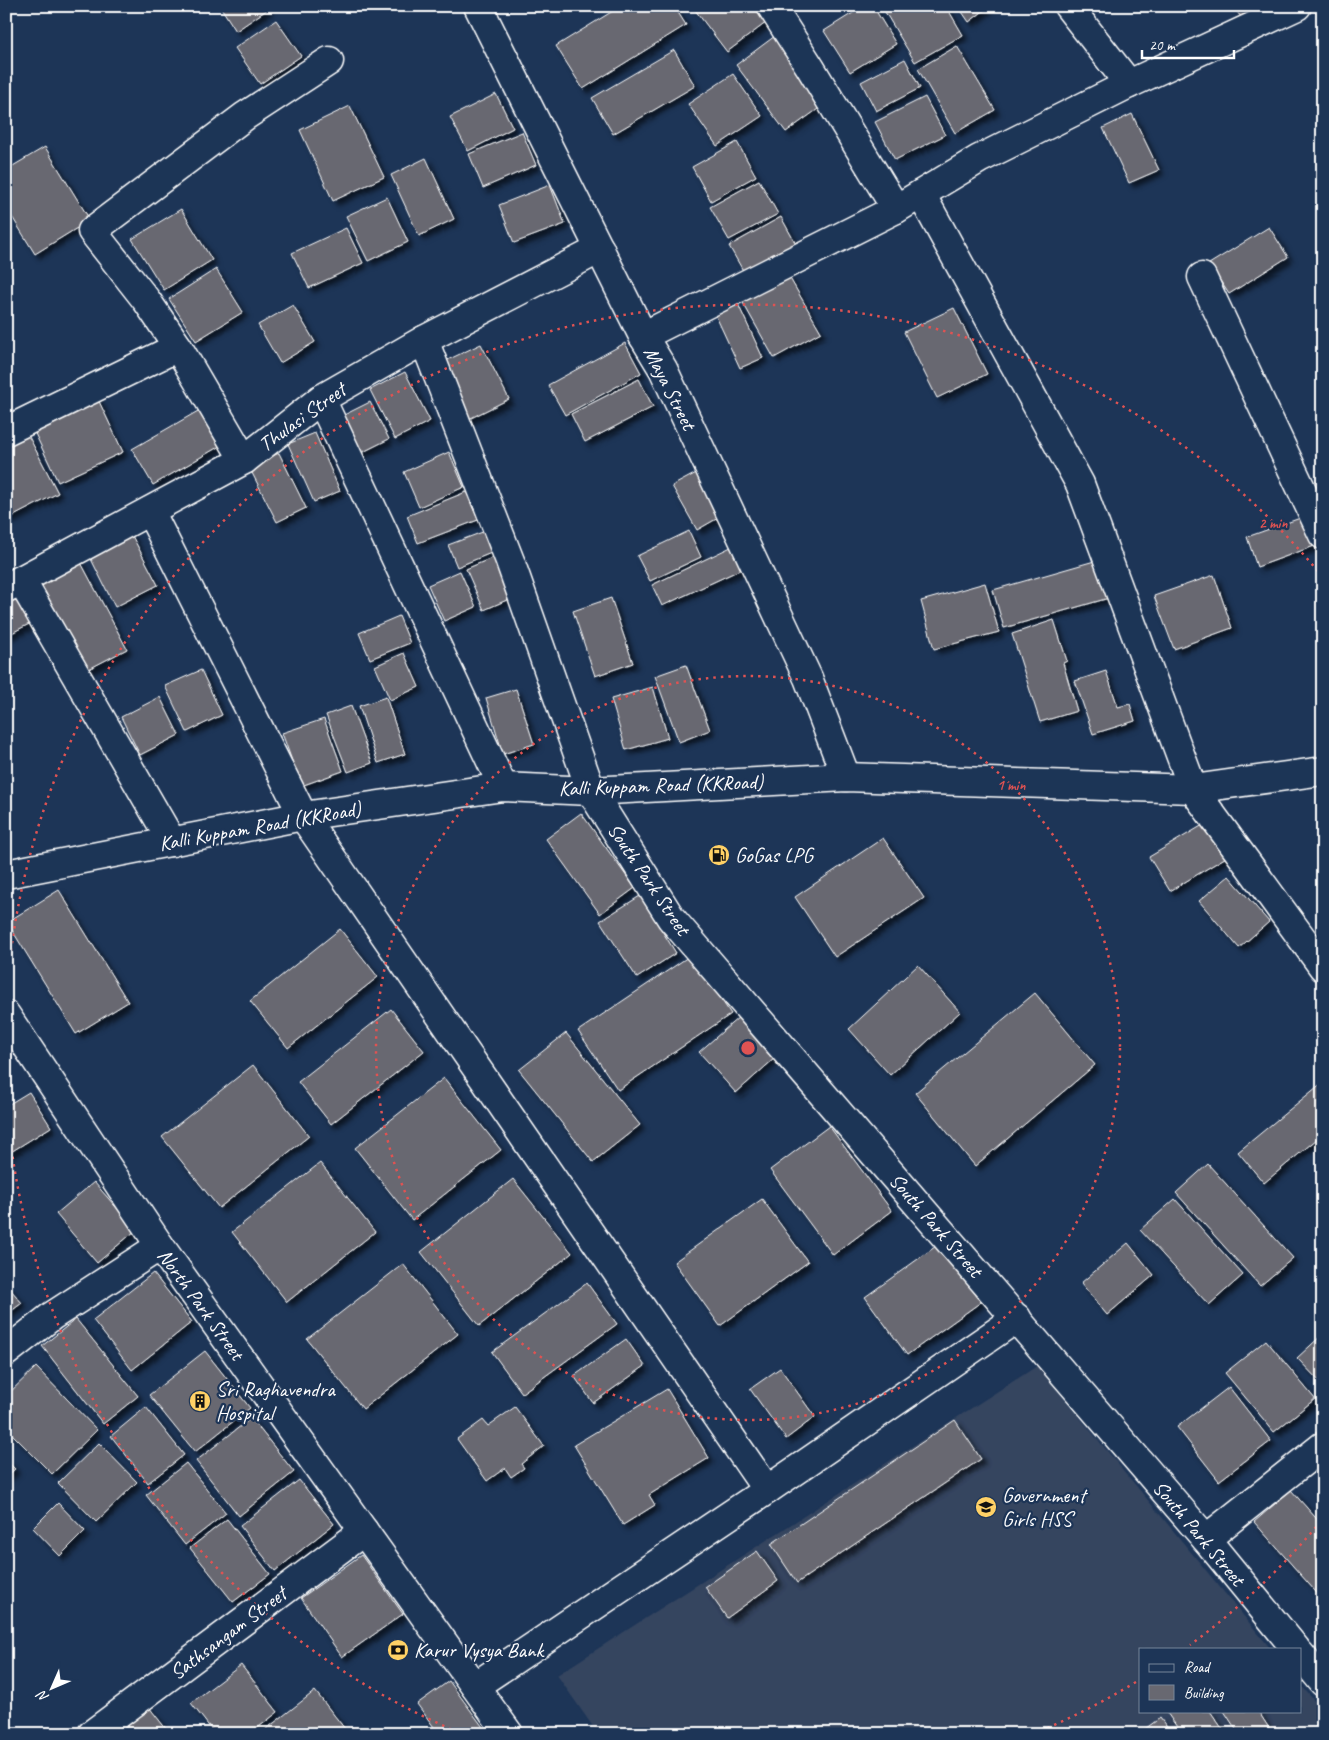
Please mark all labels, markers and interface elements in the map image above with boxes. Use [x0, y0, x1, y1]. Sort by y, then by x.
scale bar [1142, 28, 1234, 60]
text: 20 m [1149, 36, 1176, 55]
street label: Maya Street [638, 342, 703, 436]
street label: Thulasi Street [253, 375, 353, 457]
text: 2 min [1259, 514, 1288, 533]
street label: Kalli Kuppam Road (KKRoad) [558, 768, 765, 802]
text: 1 min [997, 776, 1026, 795]
street label: Kalli Kuppam Road (KKRoad) [157, 795, 364, 857]
street label: South Park Street [602, 818, 697, 942]
place label: GoGas LPG [735, 842, 815, 868]
fuel station icon: GoGas LPG [707, 843, 731, 867]
centre of rings [739, 1039, 757, 1057]
street label: South Park Street [884, 1168, 990, 1284]
street label: North Park Street [152, 1243, 251, 1366]
place label: Sri Raghavendra Hospital [216, 1376, 336, 1426]
building icon: Sri Raghavendra Hospital [188, 1389, 212, 1413]
street label: South Park Street [1147, 1475, 1252, 1592]
place label: Government Girls HSS [1002, 1482, 1089, 1532]
school or university icon: Government Girls HSS [974, 1495, 998, 1519]
street label: Sathsangam Street [165, 1579, 294, 1685]
place label: Karur Vysya Bank [414, 1637, 545, 1663]
bank icon: Karur Vysya Bank [386, 1638, 410, 1662]
legend [1139, 1648, 1302, 1712]
text: Road [1184, 1658, 1211, 1677]
north arrow [28, 1662, 78, 1712]
text: Building [1184, 1684, 1224, 1703]
text: N [32, 1686, 52, 1706]

